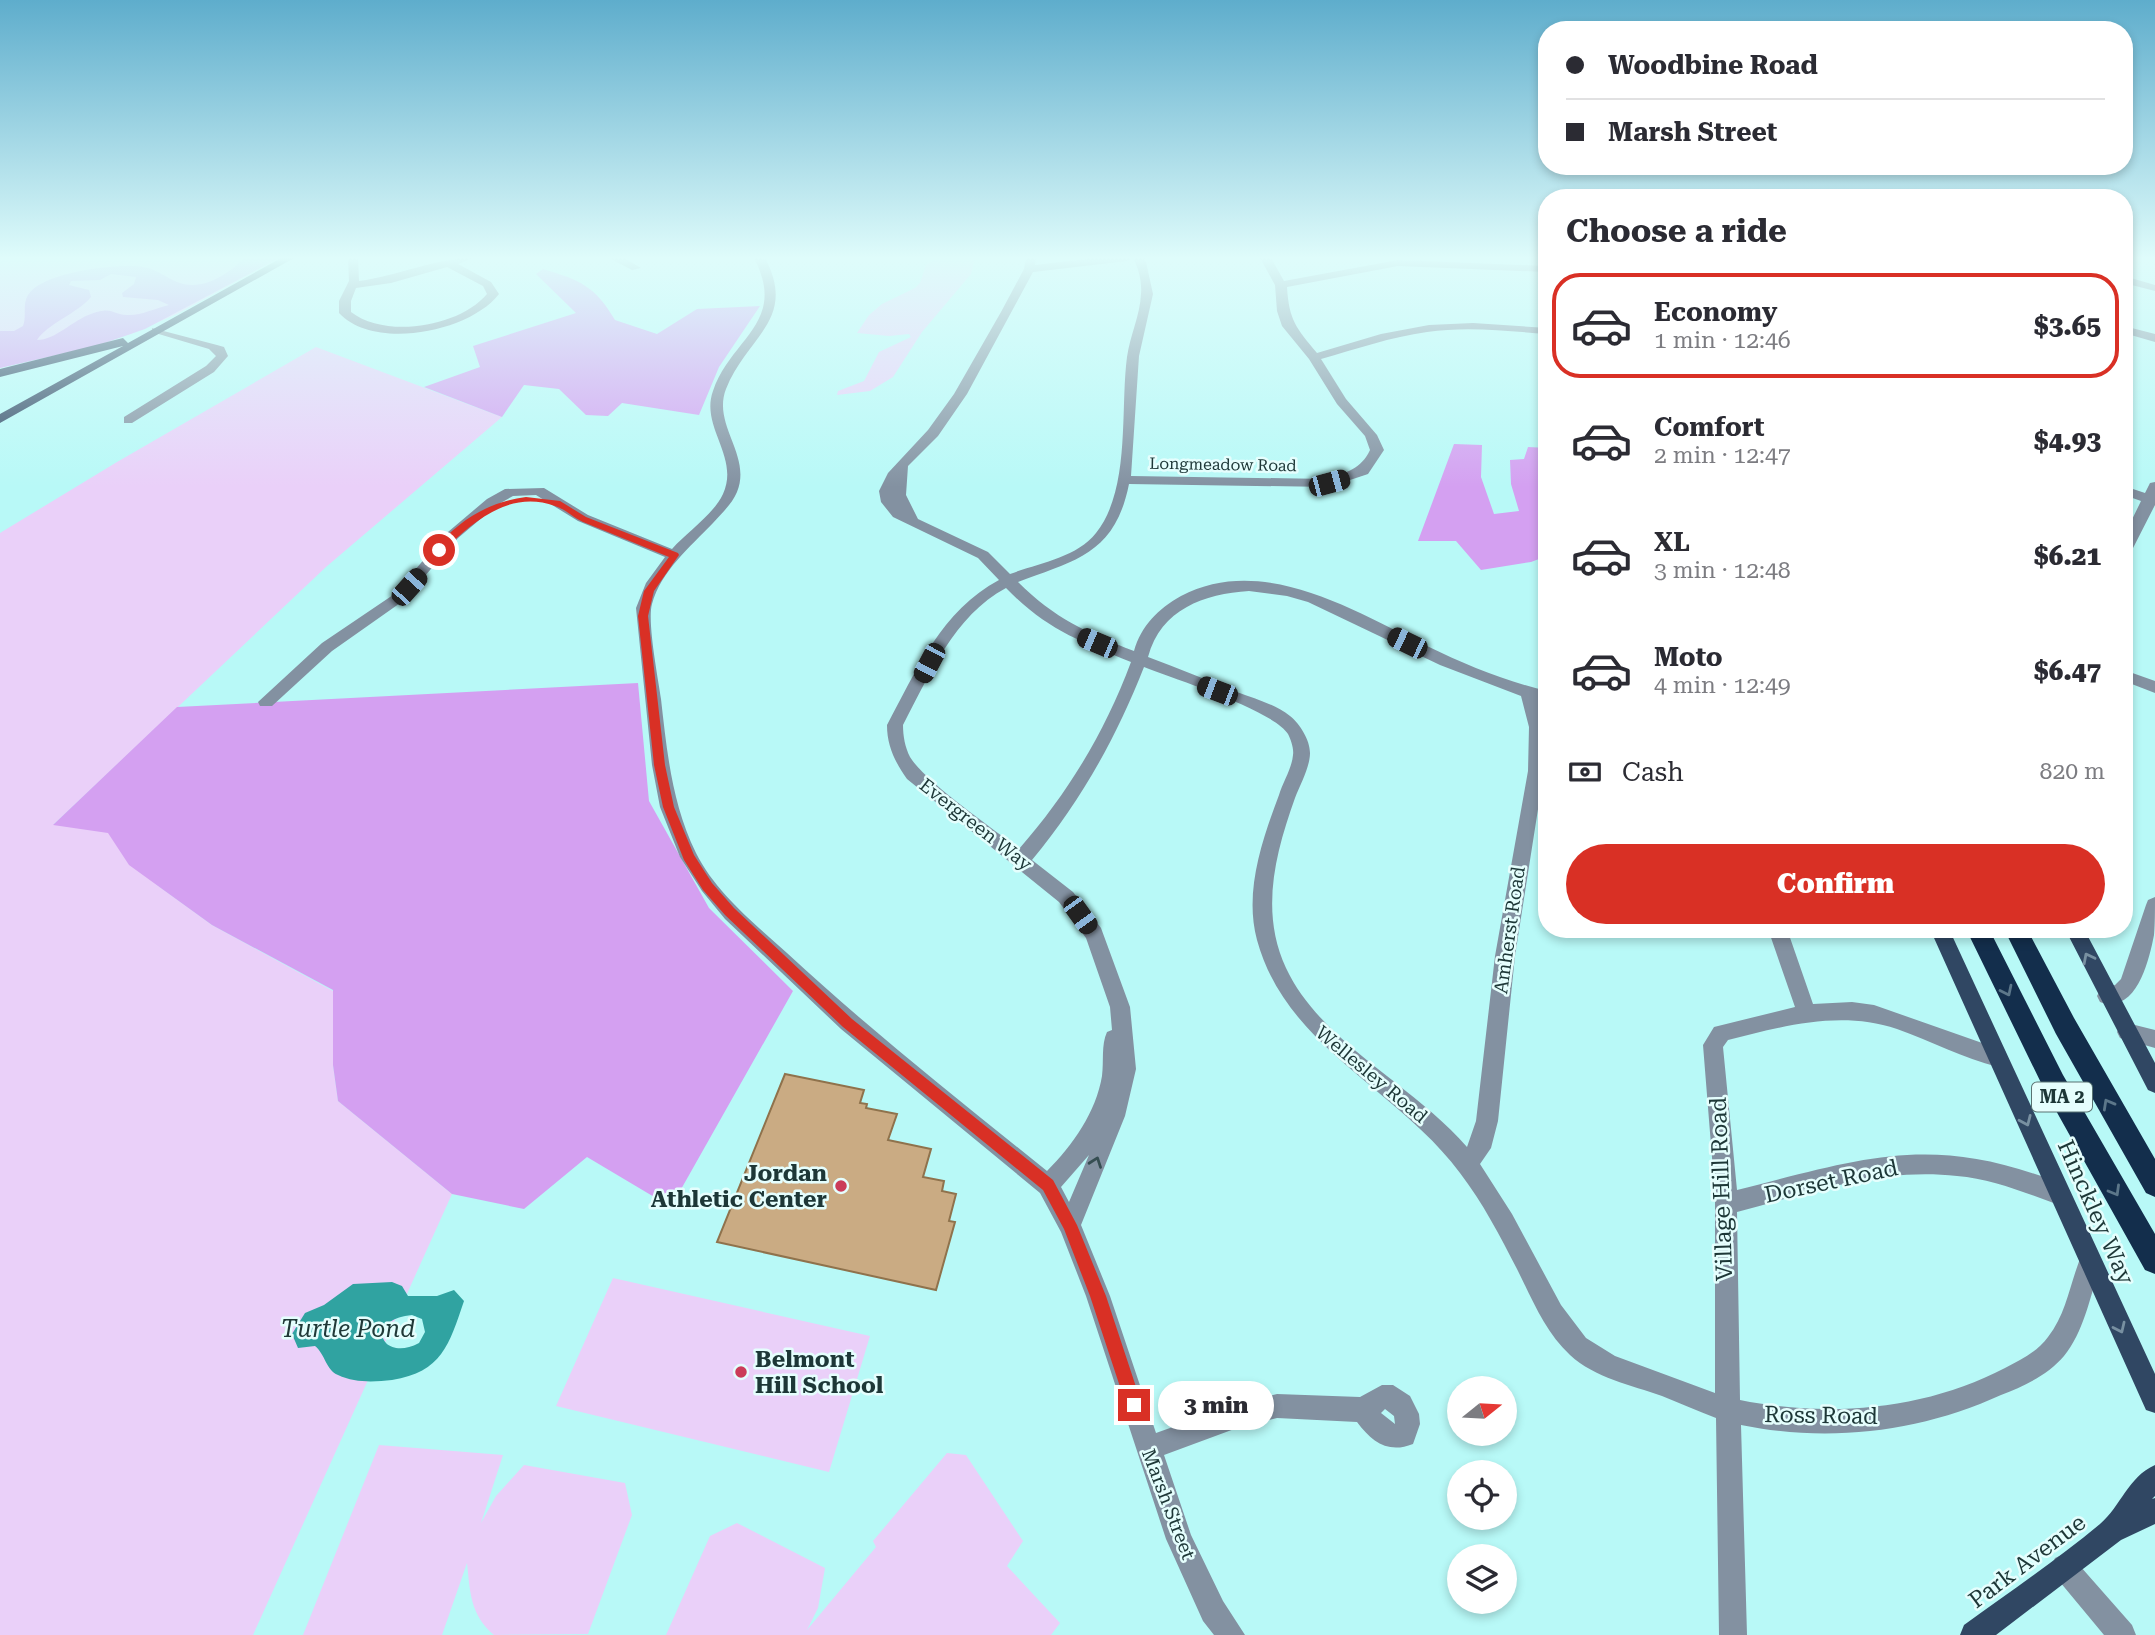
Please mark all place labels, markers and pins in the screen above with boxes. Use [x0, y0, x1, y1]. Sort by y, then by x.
place label: Jordan Athletic Center [651, 1160, 828, 1213]
marker: Jordan Athletic Center [833, 1178, 849, 1194]
place label: Belmont Hill School [755, 1346, 884, 1399]
marker: Belmont Hill School [733, 1364, 749, 1380]

